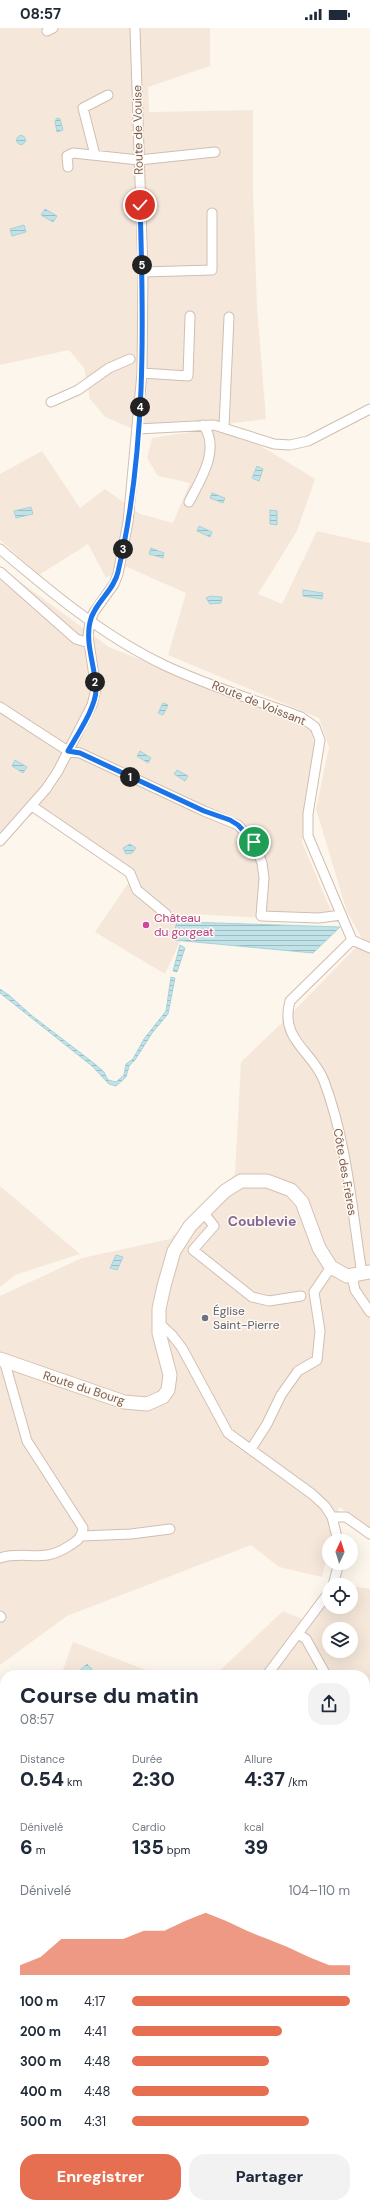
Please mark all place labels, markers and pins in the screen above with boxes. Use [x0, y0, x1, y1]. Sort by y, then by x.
pin [123, 188, 157, 222]
pin: 5 [132, 255, 152, 275]
pin: 4 [130, 397, 150, 417]
pin: 3 [113, 539, 133, 559]
pin: 2 [85, 672, 105, 692]
pin: 1 [120, 767, 140, 787]
pin [237, 825, 271, 859]
place label: Château du gorgeat [154, 910, 214, 940]
marker: Château du gorgeat [141, 920, 151, 930]
place label: Église Saint-Pierre [213, 1303, 280, 1333]
marker: Église Saint-Pierre [200, 1313, 210, 1323]

